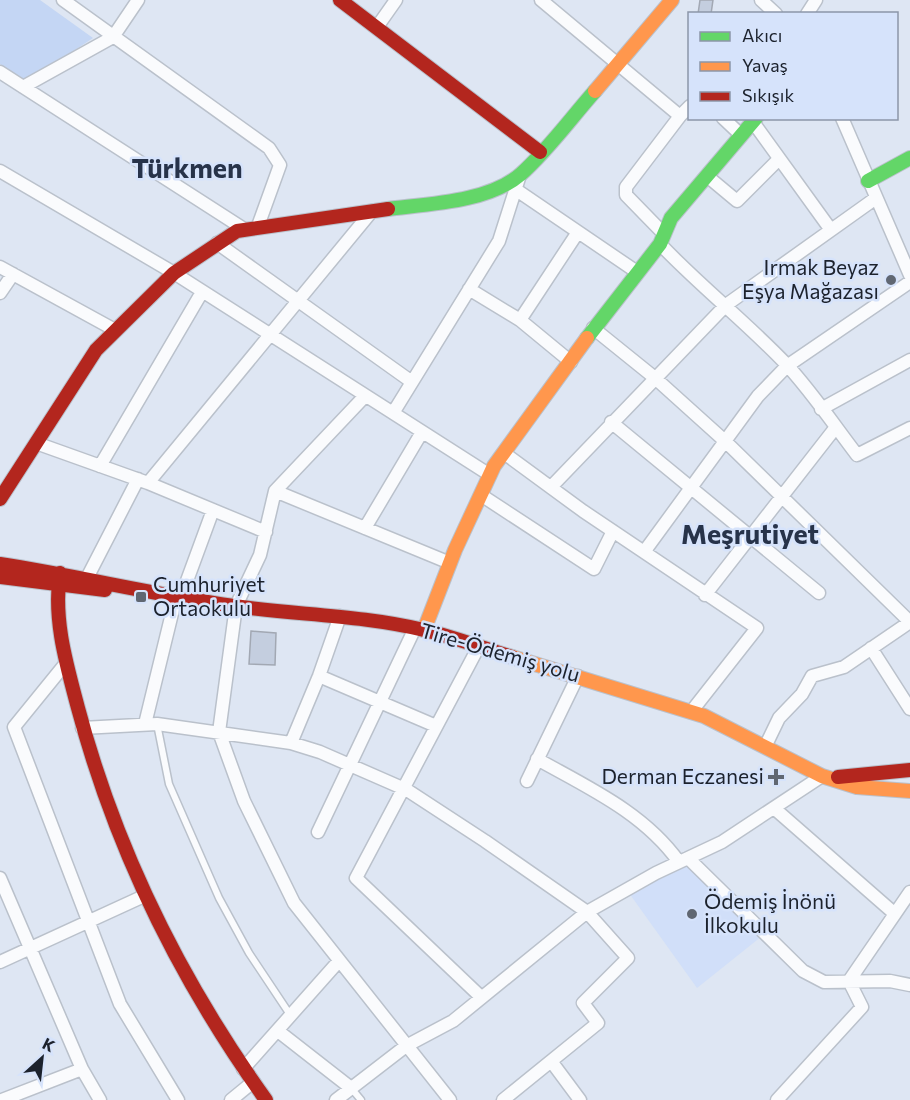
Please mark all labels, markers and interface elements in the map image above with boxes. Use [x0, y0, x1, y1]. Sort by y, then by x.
legend [688, 12, 898, 120]
text: Akıcı [742, 24, 782, 46]
text: Yavaş [742, 54, 788, 76]
text: Sıkışık [742, 84, 794, 106]
district label: Türkmen [131, 151, 243, 184]
place label: Irmak Beyaz Eşya Mağazası [742, 254, 879, 303]
marker: Irmak Beyaz Eşya Mağazası [884, 273, 898, 287]
district label: Meşrutiyet [681, 517, 819, 550]
place label: Cumhuriyet Ortaokulu [153, 571, 265, 620]
marker: Cumhuriyet Ortaokulu [134, 590, 148, 604]
street label: Tire-Ödemiş yolu [418, 617, 583, 686]
place label: Derman Eczanesi [601, 763, 764, 788]
marker: Derman Eczanesi [769, 770, 783, 784]
place label: Ödemiş İnönü İlkokulu [704, 888, 836, 937]
marker: Ödemiş İnönü İlkokulu [685, 907, 699, 921]
north arrow [12, 1028, 72, 1088]
text: K [40, 1033, 58, 1055]

